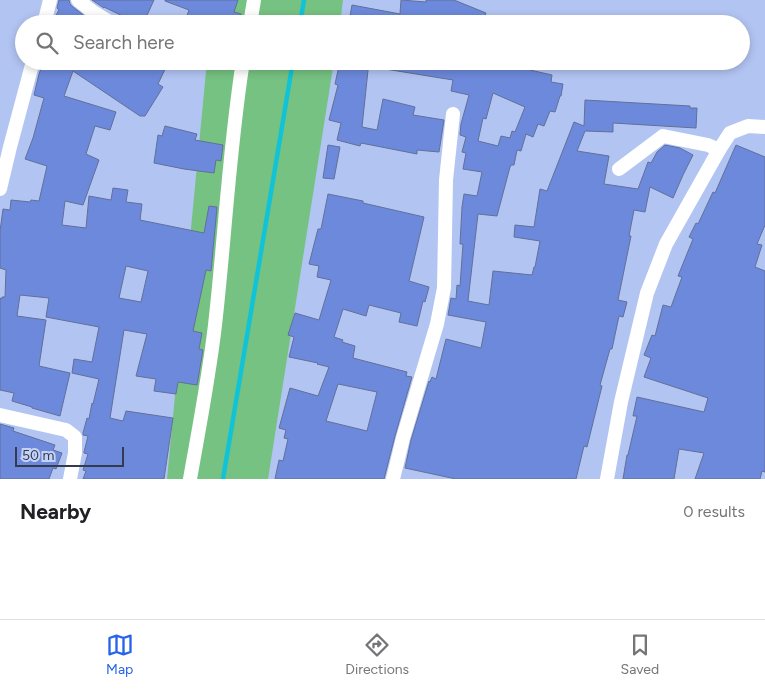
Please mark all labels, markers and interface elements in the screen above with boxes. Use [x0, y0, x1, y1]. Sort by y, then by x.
search box [15, 15, 750, 70]
icon: search [33, 29, 61, 57]
text: Search here [73, 31, 175, 54]
scale bar [15, 444, 124, 467]
text: 50 m [22, 447, 54, 464]
text: Nearby [20, 499, 91, 524]
text: 0 results [683, 502, 745, 521]
tab: Map [106, 631, 134, 678]
tab: Directions [345, 631, 409, 678]
tab: Saved [621, 631, 659, 678]

